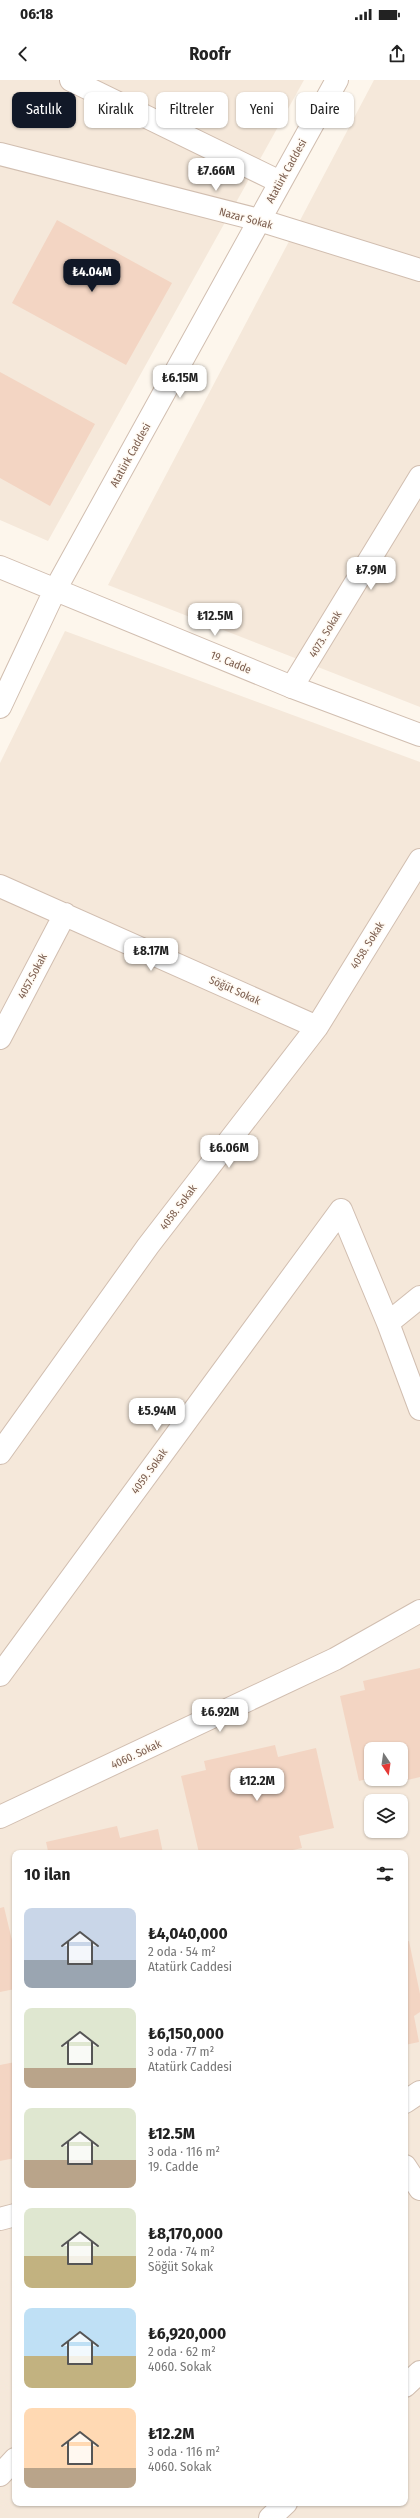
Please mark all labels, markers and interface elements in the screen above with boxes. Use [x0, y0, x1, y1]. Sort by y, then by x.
text: 06:18 [20, 5, 53, 23]
icon: back [12, 43, 34, 65]
text: Roofr [189, 43, 231, 65]
icon: share [386, 43, 408, 65]
chip: Satılık [12, 92, 76, 128]
chip: Kiralık [84, 92, 148, 128]
chip: Filtreler [156, 92, 228, 128]
chip: Yeni [236, 92, 288, 128]
chip: Daire [296, 92, 354, 128]
street label: Atatürk Caddesi [263, 137, 309, 206]
pin: ₺7.66M [183, 158, 249, 192]
text: ₺7.66M [197, 163, 235, 178]
street label: Nazar Sokak [218, 205, 275, 232]
pin: ₺4.04M [59, 259, 125, 293]
text: ₺4.04M [72, 264, 112, 279]
pin: ₺6.15M [147, 365, 213, 399]
text: ₺6.15M [162, 370, 198, 385]
street label: Atatürk Caddesi [107, 421, 153, 490]
pin: ₺7.9M [343, 557, 399, 591]
text: ₺7.9M [356, 562, 386, 577]
pin: ₺12.5M [182, 603, 248, 637]
text: ₺12.5M [197, 608, 233, 623]
street label: 4073. Sokak [307, 608, 345, 660]
street label: 19. Cadde [209, 648, 253, 676]
street label: 4058. Sokak [348, 919, 388, 971]
pin: ₺8.17M [118, 938, 184, 972]
text: ₺8.17M [133, 943, 169, 958]
street label: 4057.Sokak [15, 951, 50, 1001]
street label: Söğüt Sokak [207, 973, 263, 1008]
pin: ₺6.06M [196, 1135, 262, 1169]
text: ₺6.06M [209, 1140, 249, 1155]
street label: 4058. Sokak [157, 1181, 200, 1232]
pin: ₺5.94M [124, 1398, 190, 1432]
text: ₺5.94M [138, 1403, 176, 1418]
street label: 4059. Sokak [129, 1445, 171, 1497]
pin: ₺6.92M [187, 1699, 253, 1733]
text: ₺6.92M [201, 1704, 239, 1719]
street label: 4060. Sokak [109, 1737, 164, 1772]
north arrow [364, 1742, 408, 1786]
map controls [364, 1742, 408, 1838]
pin: ₺12.2M [224, 1768, 290, 1802]
text: ₺12.2M [239, 1773, 275, 1788]
button: layers [364, 1794, 408, 1838]
icon: filters [374, 1863, 396, 1885]
text: 10 ilan [24, 1864, 70, 1885]
text: ₺4,040,000 [148, 1923, 228, 1944]
icon: home [56, 1924, 104, 1972]
text: 2 oda · 54 m² [148, 1944, 216, 1959]
text: Atatürk Caddesi [148, 1959, 232, 1974]
text: ₺6,150,000 [148, 2023, 224, 2044]
icon: home [56, 2024, 104, 2072]
text: 3 oda · 77 m² [148, 2044, 214, 2059]
text: Atatürk Caddesi [148, 2059, 232, 2074]
text: ₺12.5M [148, 2123, 195, 2144]
icon: home [56, 2124, 104, 2172]
text: 3 oda · 116 m² [148, 2144, 220, 2159]
text: 19. Cadde [148, 2159, 198, 2174]
text: ₺8,170,000 [148, 2223, 223, 2244]
icon: home [56, 2224, 104, 2272]
text: 2 oda · 74 m² [148, 2244, 215, 2259]
text: Söğüt Sokak [148, 2259, 213, 2274]
text: ₺6,920,000 [148, 2323, 226, 2344]
icon: home [56, 2324, 104, 2372]
text: 2 oda · 62 m² [148, 2344, 216, 2359]
text: 4060. Sokak [148, 2359, 212, 2374]
text: ₺12.2M [148, 2423, 194, 2444]
icon: home [56, 2424, 104, 2472]
text: 3 oda · 116 m² [148, 2444, 220, 2459]
text: 4060. Sokak [148, 2459, 212, 2474]

